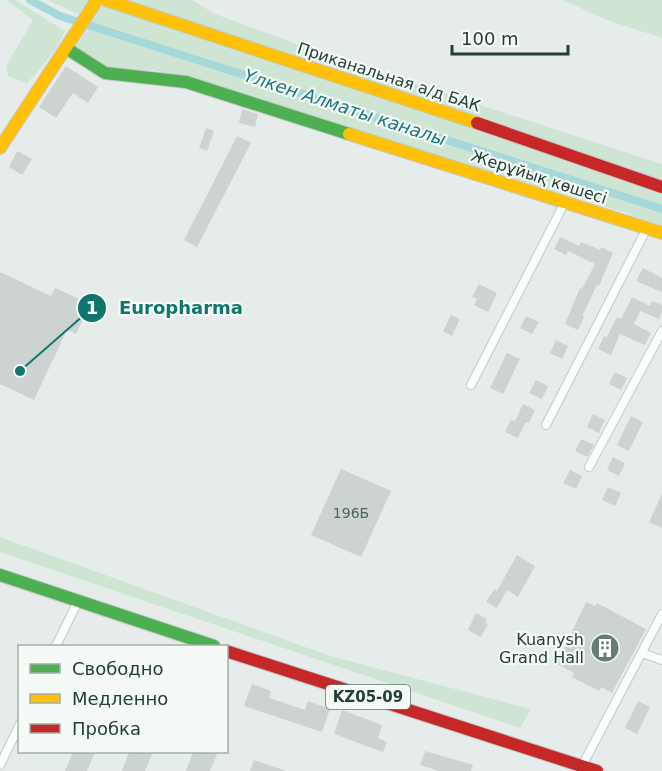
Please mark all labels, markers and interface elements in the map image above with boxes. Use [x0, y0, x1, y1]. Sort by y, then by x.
scale bar [452, 18, 568, 56]
text: 100 m [461, 28, 519, 49]
street label: Приканальная а/д БАК [295, 38, 484, 116]
water label: Үлкен Алматы каналы [241, 64, 449, 150]
street label: Жерұйық көшесі [469, 146, 609, 208]
callout: Europharma [77, 290, 255, 326]
text: 1 [86, 297, 98, 318]
text: Europharma [119, 297, 243, 318]
house number: 196Б [333, 505, 369, 521]
place label: Kuanysh Grand Hall [499, 630, 584, 667]
building icon: Kuanysh Grand Hall [589, 632, 621, 664]
legend [18, 645, 228, 753]
text: Свободно [72, 658, 164, 679]
road number: KZ05-09 [326, 685, 410, 709]
text: Медленно [72, 688, 168, 709]
text: Пробка [72, 718, 141, 739]

